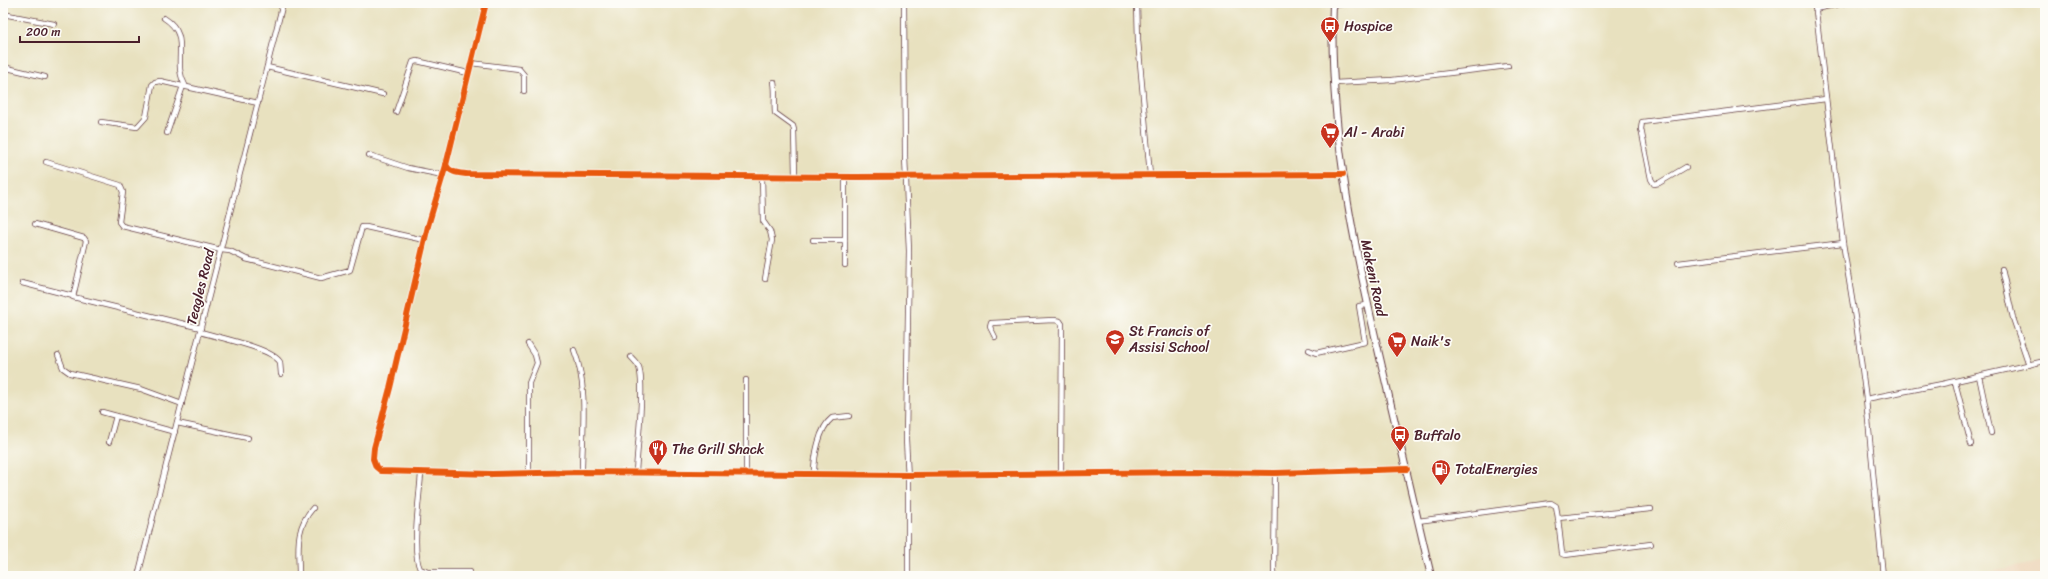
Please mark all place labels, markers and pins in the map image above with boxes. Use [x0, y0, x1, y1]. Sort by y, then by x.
place label: Hospice [1344, 14, 1393, 39]
bus stop icon: Hospice [1319, 15, 1341, 43]
place label: Al - Arabi [1343, 120, 1405, 145]
supermarket icon: Al - Arabi [1319, 121, 1341, 149]
place label: St Francis of Assisi School [1128, 319, 1211, 360]
school or university icon: St Francis of Assisi School [1104, 328, 1126, 356]
place label: Naik's [1411, 329, 1451, 354]
supermarket icon: Naik's [1386, 330, 1408, 358]
place label: Buffalo [1414, 423, 1461, 448]
bus stop icon: Buffalo [1389, 424, 1411, 452]
place label: The Grill Shack [672, 437, 765, 462]
restaurant icon: The Grill Shack [647, 438, 669, 466]
place label: TotalEnergies [1455, 457, 1538, 482]
fuel station icon: TotalEnergies [1430, 458, 1452, 486]

